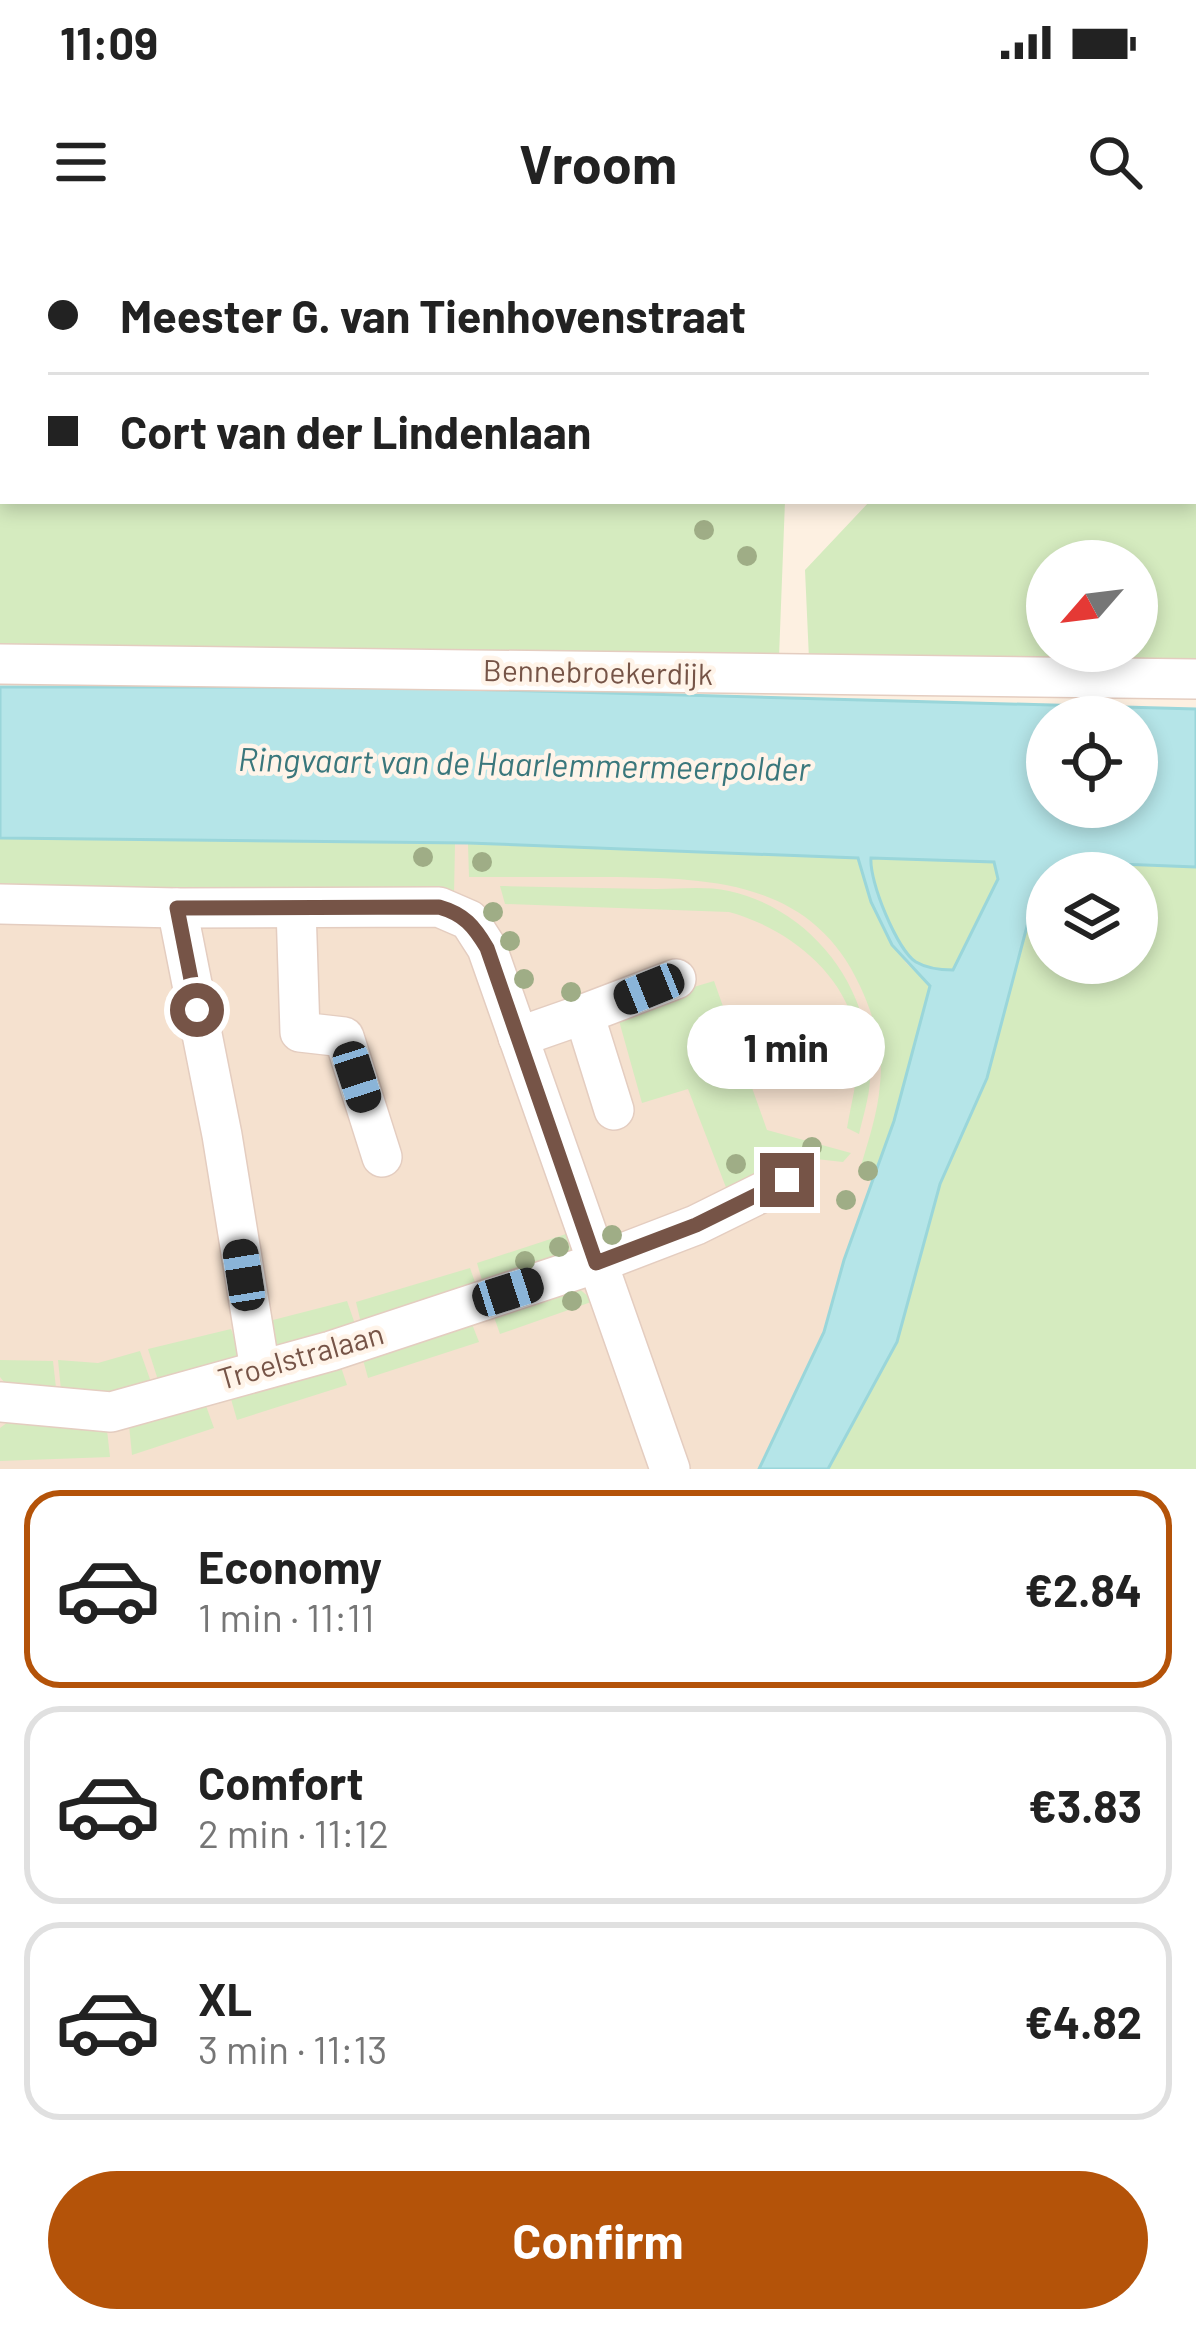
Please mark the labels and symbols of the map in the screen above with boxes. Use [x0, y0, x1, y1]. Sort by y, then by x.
north arrow [1026, 540, 1158, 672]
street label: Bennebroekerdijk [483, 651, 713, 691]
water label: Ringvaart van de Haarlemmermeerpolder [238, 738, 812, 788]
car [609, 959, 689, 1019]
route start [170, 983, 224, 1037]
callout: 1 min [688, 1006, 886, 1090]
car [329, 1037, 385, 1117]
route end [760, 1153, 814, 1207]
car [221, 1237, 267, 1313]
car [468, 1264, 548, 1320]
street label: Troelstralaan [213, 1314, 387, 1396]

